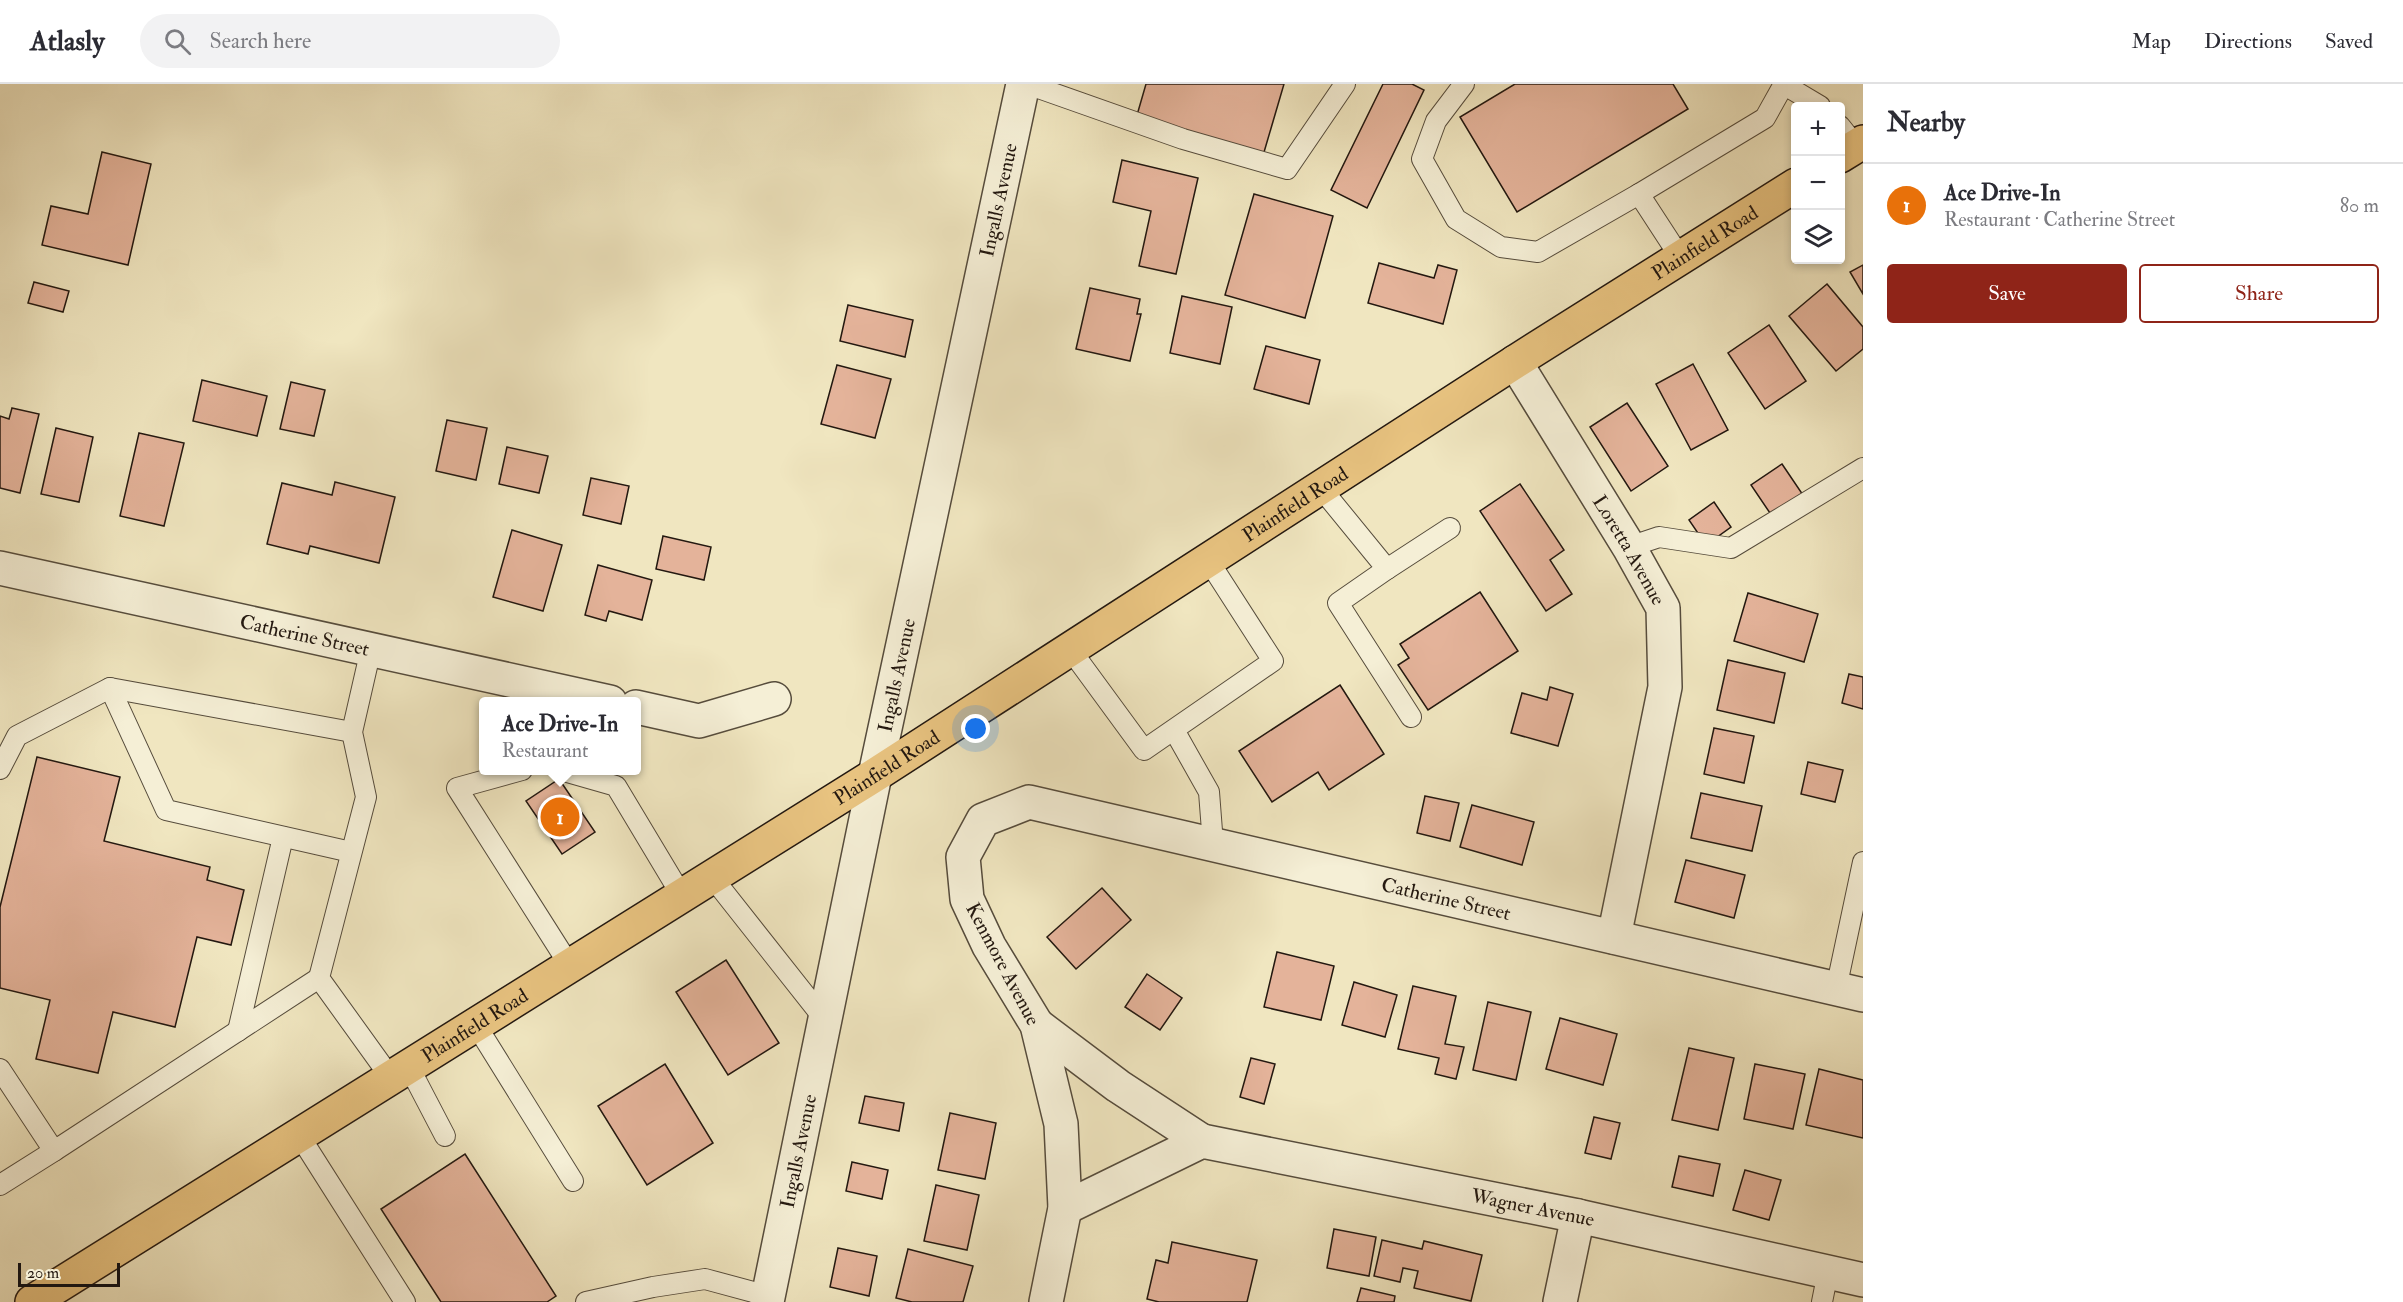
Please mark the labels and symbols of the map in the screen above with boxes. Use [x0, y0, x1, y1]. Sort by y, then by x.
street label: Ingalls Avenue [974, 141, 1023, 259]
street label: Plainfield Road [1647, 200, 1763, 285]
street label: Plainfield Road [1237, 461, 1353, 547]
street label: Loretta Avenue [1587, 490, 1671, 609]
street label: Catherine Street [238, 609, 372, 661]
street label: Ingalls Avenue [872, 616, 921, 734]
your location [961, 714, 990, 743]
street label: Plainfield Road [829, 724, 944, 810]
pin: 1 [540, 794, 580, 840]
street label: Catherine Street [1379, 871, 1514, 926]
street label: Kenmore Avenue [960, 898, 1046, 1030]
street label: Plainfield Road [417, 983, 533, 1068]
street label: Ingalls Avenue [774, 1092, 822, 1210]
street label: Wagner Avenue [1468, 1182, 1597, 1232]
scale bar [18, 1260, 120, 1288]

